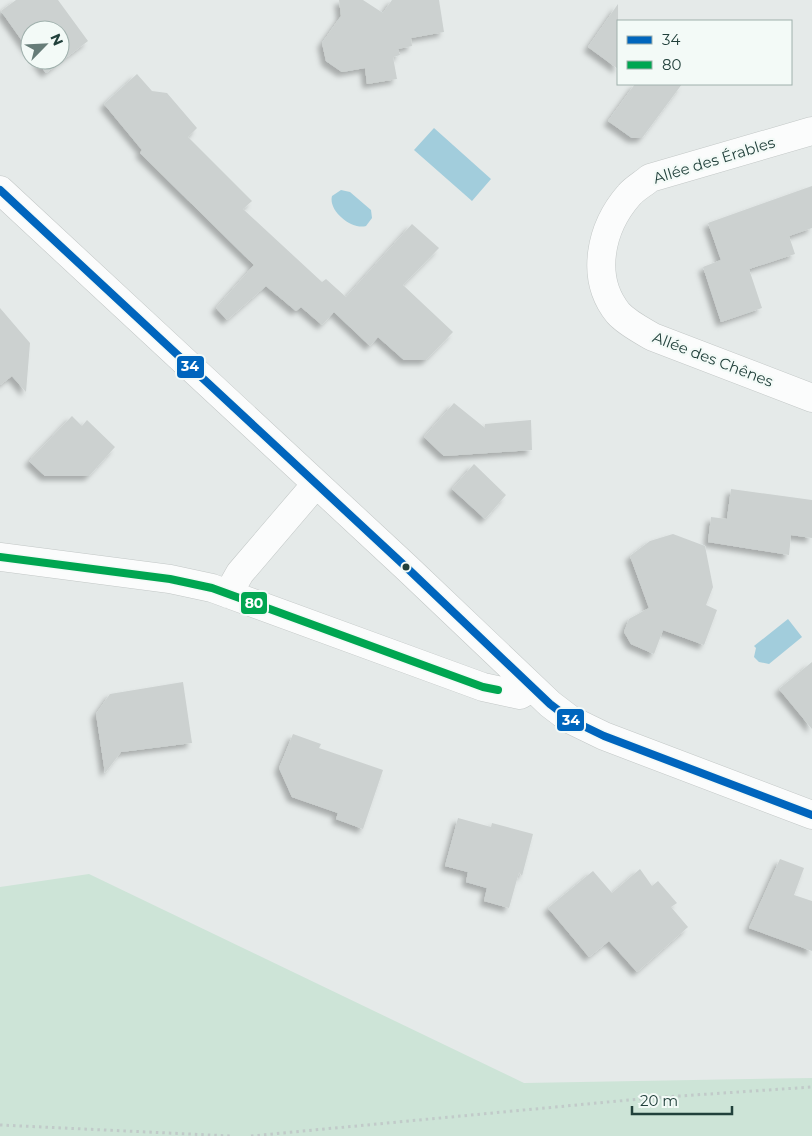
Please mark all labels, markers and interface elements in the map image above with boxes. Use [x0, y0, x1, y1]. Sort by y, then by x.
north arrow [20, 20, 70, 70]
legend [617, 20, 792, 85]
text: 34 [662, 30, 680, 49]
text: N [46, 31, 67, 49]
text: 80 [662, 55, 682, 74]
street label: Allée des Érables [651, 132, 777, 188]
street label: Allée des Chênes [650, 327, 776, 391]
line badge: 34 [176, 355, 205, 379]
text: 34 [180, 357, 199, 375]
unlabelled marker [401, 562, 411, 572]
line badge: 80 [240, 591, 268, 615]
text: 80 [245, 594, 263, 612]
line badge: 34 [556, 708, 585, 732]
text: 34 [561, 711, 580, 729]
scale bar [632, 1084, 732, 1116]
text: 20 m [640, 1091, 678, 1110]

